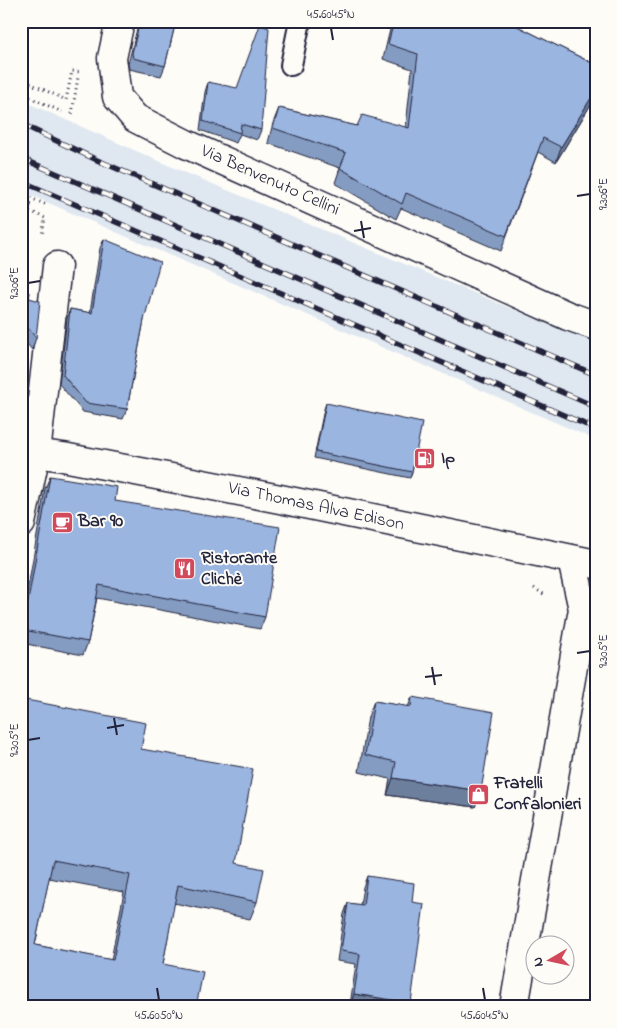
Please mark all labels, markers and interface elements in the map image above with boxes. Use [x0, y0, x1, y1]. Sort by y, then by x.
text: 45.6045°N [307, 6, 355, 24]
street label: Via Benvenuto Cellini [195, 138, 344, 223]
text: 9.306°E [595, 178, 613, 210]
text: 9.306°E [6, 267, 24, 299]
place label: Ip [441, 446, 455, 472]
fuel station icon: Ip [413, 447, 437, 471]
street label: Via Thomas Alva Edison [225, 475, 407, 538]
place label: Bar 90 [77, 509, 123, 535]
cafe icon: Bar 90 [50, 510, 74, 534]
place label: Ristorante Clichè [201, 546, 278, 593]
restaurant icon: Ristorante Clichè [173, 557, 197, 581]
text: 9.305°E [595, 634, 613, 668]
text: 9.305°E [6, 723, 24, 757]
place label: Fratelli Confalonieri [493, 771, 582, 818]
shop icon: Fratelli Confalonieri [466, 782, 490, 806]
north arrow [524, 936, 574, 986]
text: N [528, 955, 550, 968]
text: 45.6050°N [135, 1007, 183, 1025]
text: 45.6045°N [461, 1007, 509, 1025]

